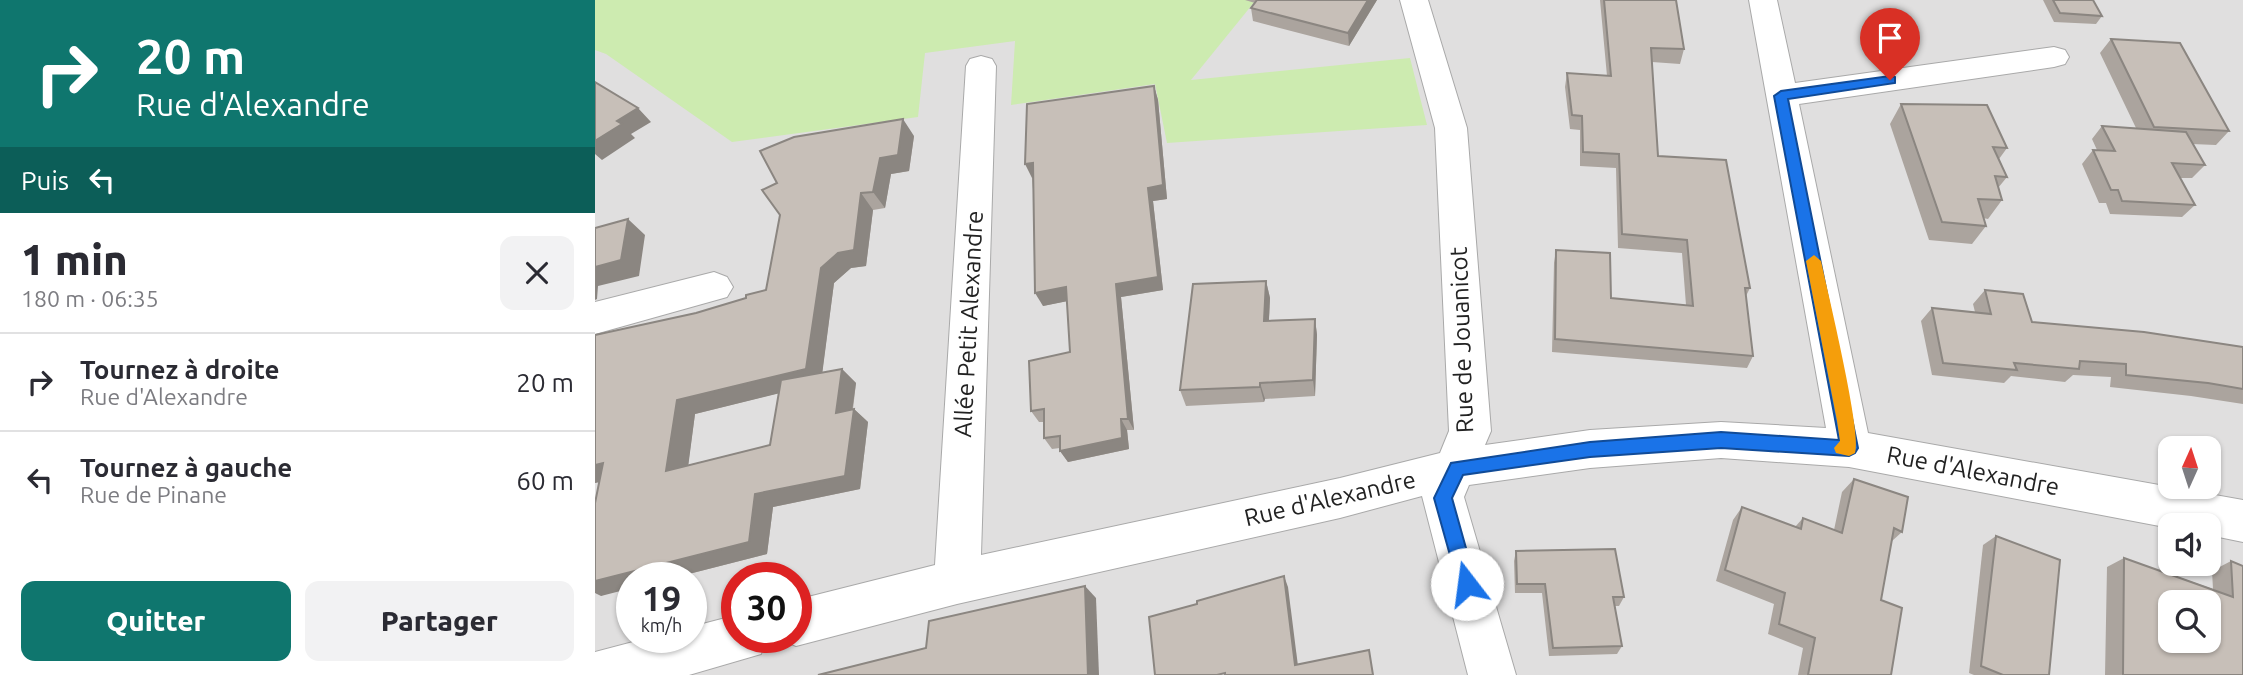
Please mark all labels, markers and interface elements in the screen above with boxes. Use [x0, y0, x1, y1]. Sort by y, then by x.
pin [1860, 8, 1920, 80]
icon: arrive [1871, 19, 1909, 57]
icon: right [21, 28, 112, 119]
text: 20 m [136, 28, 245, 83]
text: Rue d'Alexandre [136, 86, 370, 122]
icon: left [83, 161, 121, 199]
text: Puis [21, 166, 69, 195]
street label: Allée Petit Alexandre [949, 210, 988, 438]
text: 1 min [21, 236, 128, 283]
button: close [500, 236, 574, 310]
street label: Rue de Jouanicot [1445, 246, 1478, 434]
text: 180 m · 06:35 [21, 286, 159, 311]
text: Tournez à droite [80, 355, 279, 384]
icon: right [21, 363, 59, 401]
text: 20 m [516, 368, 574, 397]
text: Rue d'Alexandre [80, 384, 248, 409]
north arrow [2158, 436, 2221, 499]
map controls [2158, 436, 2221, 653]
street label: Rue d'Alexandre [1885, 441, 2062, 500]
text: Tournez à gauche [80, 453, 292, 482]
icon: left [21, 461, 59, 499]
text: 60 m [516, 466, 574, 495]
street label: Rue d'Alexandre [1241, 466, 1418, 531]
text: Rue de Pinane [80, 482, 227, 507]
button: sound [2158, 513, 2221, 576]
position arrow [1430, 547, 1504, 621]
speed limit sign: 30 [721, 562, 812, 653]
text: 19 [642, 578, 681, 618]
button: Quitter [21, 581, 291, 661]
button: Partager [305, 581, 574, 661]
button: search [2158, 590, 2221, 653]
text: km/h [641, 615, 682, 635]

